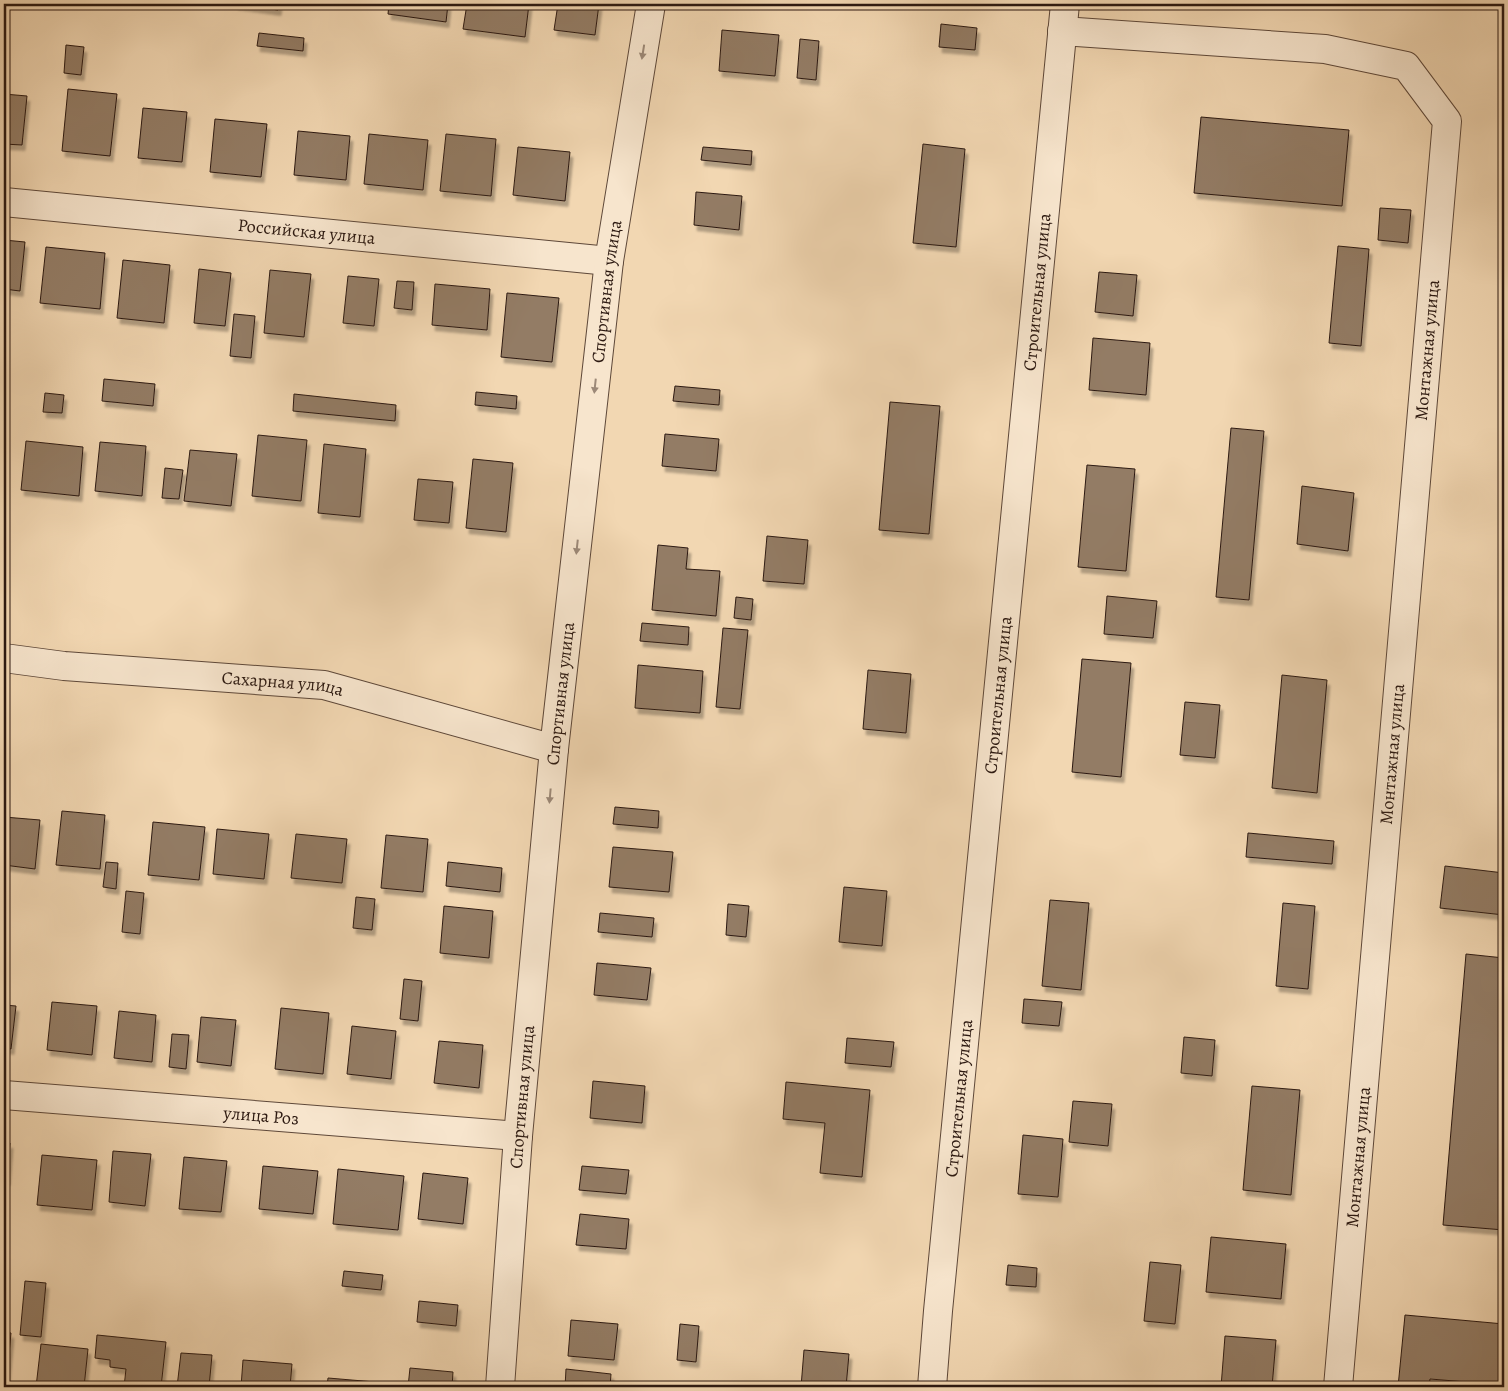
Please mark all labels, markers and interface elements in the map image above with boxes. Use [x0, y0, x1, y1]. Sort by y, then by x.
one-way arrow [639, 44, 647, 60]
street label: Строительная улица [1017, 211, 1057, 372]
street label: Российская улица [237, 213, 377, 250]
street label: Спортивная улица [586, 217, 628, 364]
street label: Монтажная улица [1409, 278, 1445, 421]
one-way arrow [591, 378, 599, 394]
one-way arrow [573, 540, 581, 556]
street label: Строительная улица [978, 614, 1018, 775]
street label: Спортивная улица [541, 620, 580, 766]
street label: Сахарная улица [221, 666, 347, 702]
street label: Монтажная улица [1374, 682, 1410, 825]
one-way arrow [546, 788, 554, 804]
street label: Строительная улица [939, 1017, 978, 1178]
street label: Спортивная улица [504, 1023, 540, 1169]
street label: Монтажная улица [1340, 1085, 1376, 1228]
street label: улица Роз [222, 1100, 300, 1130]

